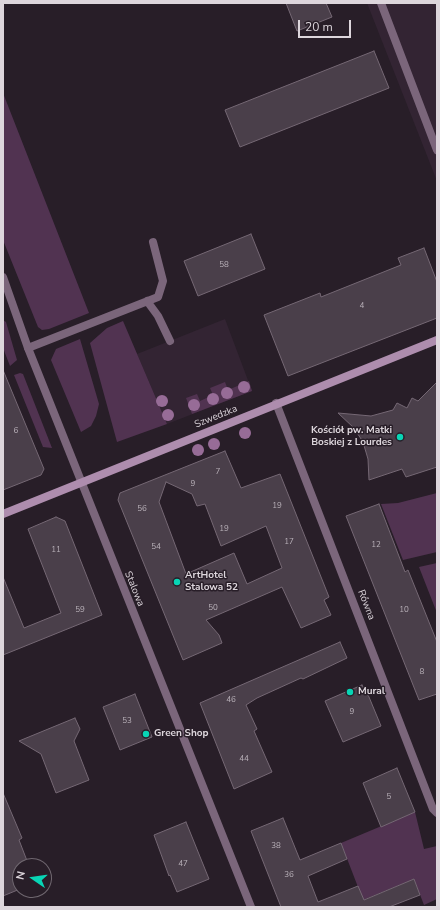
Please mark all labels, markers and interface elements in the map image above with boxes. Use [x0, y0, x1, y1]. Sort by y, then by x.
scale bar [300, 12, 353, 38]
text: 20 m [305, 19, 333, 35]
house number: 58 [219, 260, 229, 270]
house number: 4 [360, 301, 364, 311]
street label: Szwedzka [193, 403, 239, 431]
place label: Kościół pw. Matki Boskiej z Lourdes [311, 425, 392, 448]
house number: 6 [14, 426, 18, 436]
marker: Kościół pw. Matki Boskiej z Lourdes [395, 432, 405, 442]
house number: 7 [216, 467, 220, 477]
house number: 9 [191, 479, 195, 489]
house number: 19 [272, 501, 282, 511]
house number: 56 [137, 504, 147, 514]
house number: 19 [219, 524, 229, 534]
house number: 17 [284, 537, 294, 547]
house number: 12 [371, 540, 381, 550]
house number: 54 [151, 542, 161, 552]
house number: 11 [51, 545, 61, 555]
street label: Stalowa [122, 570, 146, 608]
place label: ArtHotel Stalowa 52 [185, 570, 238, 594]
marker: ArtHotel Stalowa 52 [172, 577, 182, 587]
street label: Równa [355, 588, 377, 622]
house number: 50 [208, 603, 218, 613]
house number: 59 [75, 605, 85, 615]
house number: 10 [399, 605, 409, 615]
house number: 8 [420, 667, 424, 677]
place label: Mural [358, 686, 385, 698]
marker: Mural [345, 687, 355, 697]
house number: 46 [226, 695, 236, 705]
house number: 9 [350, 707, 354, 717]
house number: 53 [122, 716, 132, 726]
place label: Green Shop [154, 728, 209, 740]
marker: Green Shop [141, 729, 151, 739]
house number: 44 [239, 754, 249, 764]
house number: 5 [387, 792, 391, 802]
house number: 38 [271, 841, 281, 851]
north arrow [12, 858, 52, 898]
house number: 47 [178, 859, 188, 869]
text: N [13, 870, 29, 881]
house number: 36 [284, 870, 294, 880]

